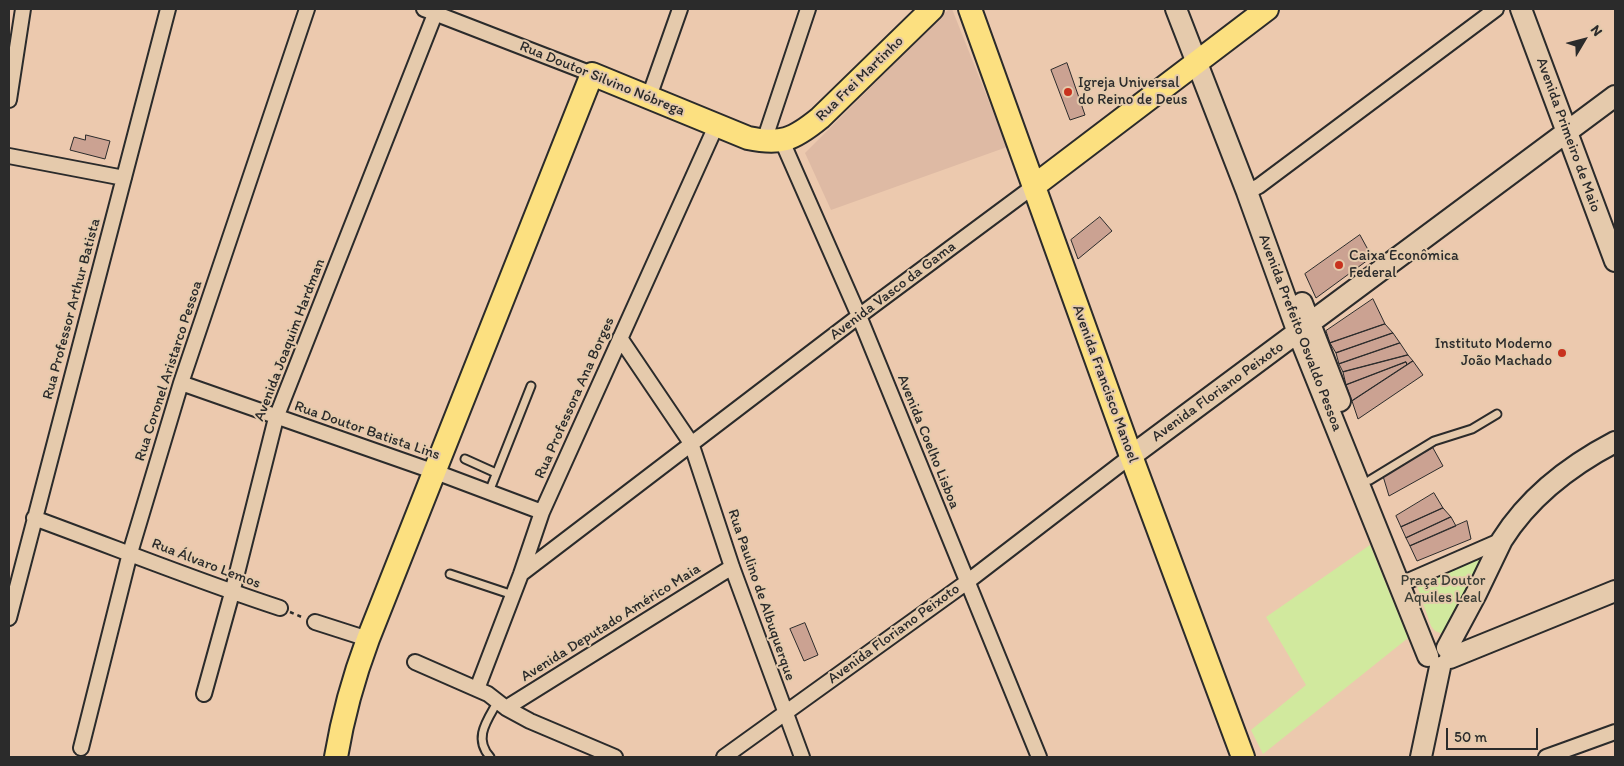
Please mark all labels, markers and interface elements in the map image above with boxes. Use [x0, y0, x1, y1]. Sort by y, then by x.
north arrow [1559, 15, 1609, 65]
text: N [1587, 22, 1606, 40]
street label: Rua Frei Martinho [812, 33, 908, 125]
street label: Rua Doutor Silvino Nóbrega [517, 38, 687, 120]
street label: Avenida Primeiro de Maio [1532, 55, 1604, 215]
place label: Igreja Universal do Reino de Deus [1078, 74, 1187, 109]
marker: Igreja Universal do Reino de Deus [1062, 86, 1074, 98]
street label: Rua Professor Arthur Batista [39, 216, 105, 402]
street label: Avenida Prefeito Osvaldo Pessoa [1254, 232, 1346, 434]
street label: Avenida Vasco da Gama [827, 238, 959, 344]
place label: Caixa Econômica Federal [1349, 247, 1459, 282]
street label: Avenida Joaquim Hardman [251, 256, 329, 424]
marker: Caixa Econômica Federal [1333, 259, 1345, 271]
street label: Rua Coronel Aristarco Pessoa [131, 278, 207, 464]
street label: Avenida Francisco Manoel [1068, 303, 1142, 465]
street label: Rua Professora Ana Borges [531, 314, 619, 482]
place label: Instituto Moderno João Machado [1435, 335, 1552, 370]
street label: Avenida Floriano Peixoto [1149, 338, 1287, 446]
marker: Instituto Moderno João Machado [1556, 347, 1568, 359]
street label: Avenida Coelho Lisboa [893, 372, 963, 512]
street label: Rua Doutor Batista Lins [292, 398, 442, 464]
street label: Rua Paulino de Albuquerque [723, 507, 799, 683]
street label: Rua Álvaro Lemos [149, 535, 263, 593]
street label: Avenida Deputado Américo Maia [518, 560, 704, 686]
park label: Praça Doutor Aquiles Leal [1401, 572, 1485, 607]
street label: Avenida Floriano Peixoto [825, 580, 963, 688]
scale bar [1449, 718, 1542, 750]
text: 50 m [1454, 728, 1487, 746]

